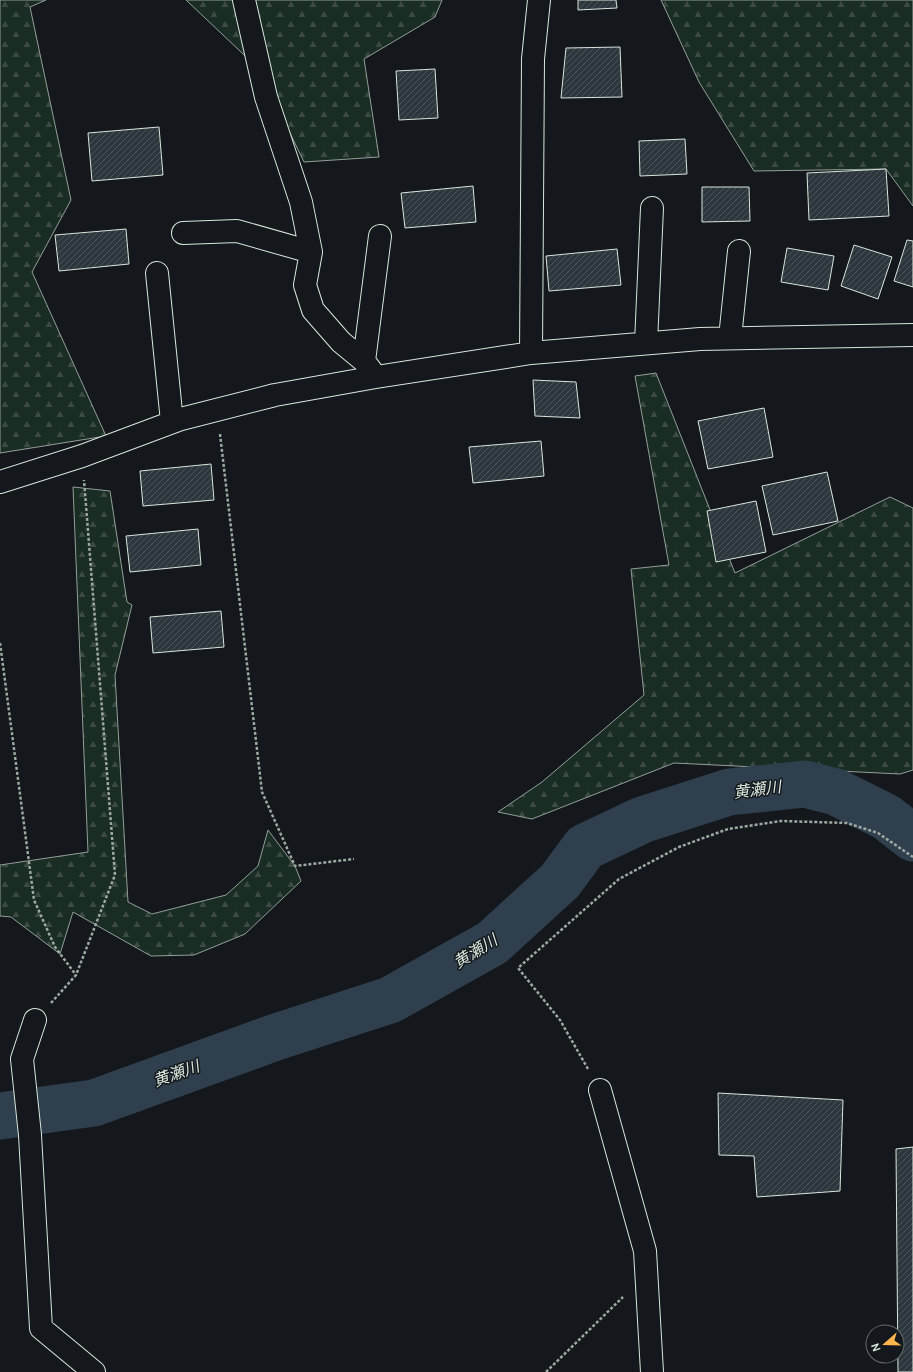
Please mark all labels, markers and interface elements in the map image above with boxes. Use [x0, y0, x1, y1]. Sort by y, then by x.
water label: 黄瀬川 [732, 777, 784, 802]
water label: 黄瀬川 [450, 930, 502, 972]
water label: 黄瀬川 [150, 1056, 204, 1091]
north arrow [865, 1324, 905, 1364]
text: N [868, 1341, 884, 1353]

